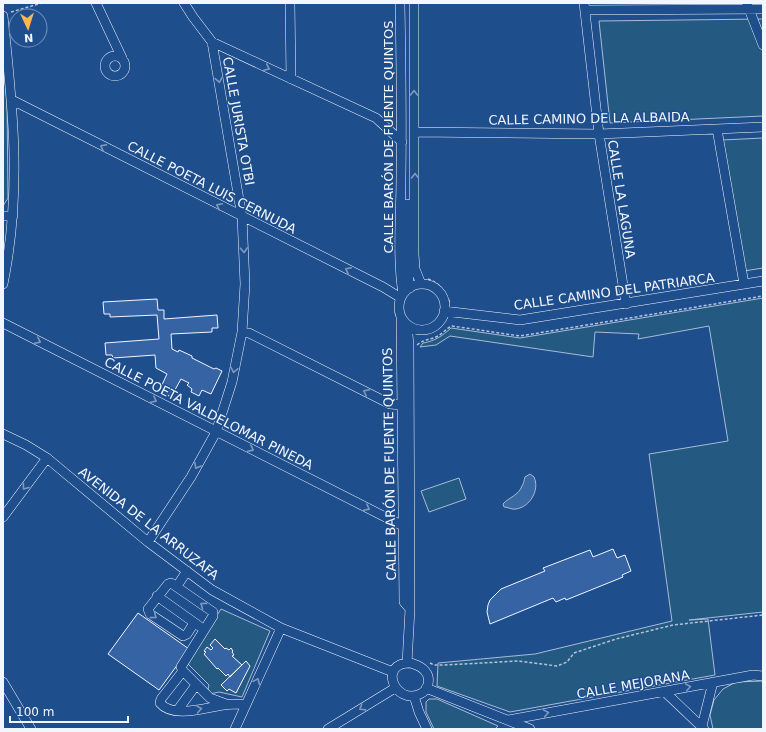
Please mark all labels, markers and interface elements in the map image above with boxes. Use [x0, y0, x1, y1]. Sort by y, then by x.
north arrow [8, 8, 48, 48]
street label: CALLE BARÓN DE FUENTE QUINTOS [381, 20, 396, 254]
text: N [24, 31, 34, 44]
street label: CALLE JURISTA OTBI [220, 56, 257, 186]
one-way arrow [263, 63, 271, 71]
one-way arrow [214, 77, 223, 83]
one-way arrow [410, 90, 418, 96]
street label: CALLE CAMINO DE LA ALBAIDA [488, 109, 690, 128]
street label: CALLE POETA LUIS CERNUDA [125, 138, 299, 237]
street label: CALLE LA LAGUNA [605, 139, 638, 260]
one-way arrow [100, 144, 107, 152]
one-way arrow [410, 173, 419, 179]
one-way arrow [216, 203, 223, 210]
one-way arrow [240, 247, 249, 253]
one-way arrow [345, 267, 352, 275]
street label: CALLE CAMINO DEL PATRIARCA [513, 270, 715, 313]
one-way arrow [34, 336, 41, 344]
street label: CALLE BARÓN DE FUENTE QUINTOS [380, 347, 399, 581]
street label: CALLE POETA VALDELOMAR PINEDA [102, 354, 316, 473]
one-way arrow [231, 367, 239, 373]
one-way arrow [363, 389, 371, 397]
one-way arrow [149, 395, 157, 403]
one-way arrow [247, 445, 254, 452]
one-way arrow [195, 462, 202, 469]
street label: AVENIDA DE LA ARRUZAFA [76, 464, 222, 583]
one-way arrow [23, 483, 30, 490]
one-way arrow [363, 503, 370, 511]
one-way arrow [200, 602, 207, 610]
one-way arrow [150, 611, 157, 619]
street label: CALLE MEJORANA [575, 667, 691, 702]
one-way arrow [252, 677, 260, 685]
one-way arrow [685, 683, 691, 691]
scale bar [10, 698, 128, 724]
one-way arrow [359, 704, 366, 711]
text: 100 m [16, 705, 54, 719]
one-way arrow [196, 705, 202, 714]
one-way arrow [543, 709, 550, 717]

